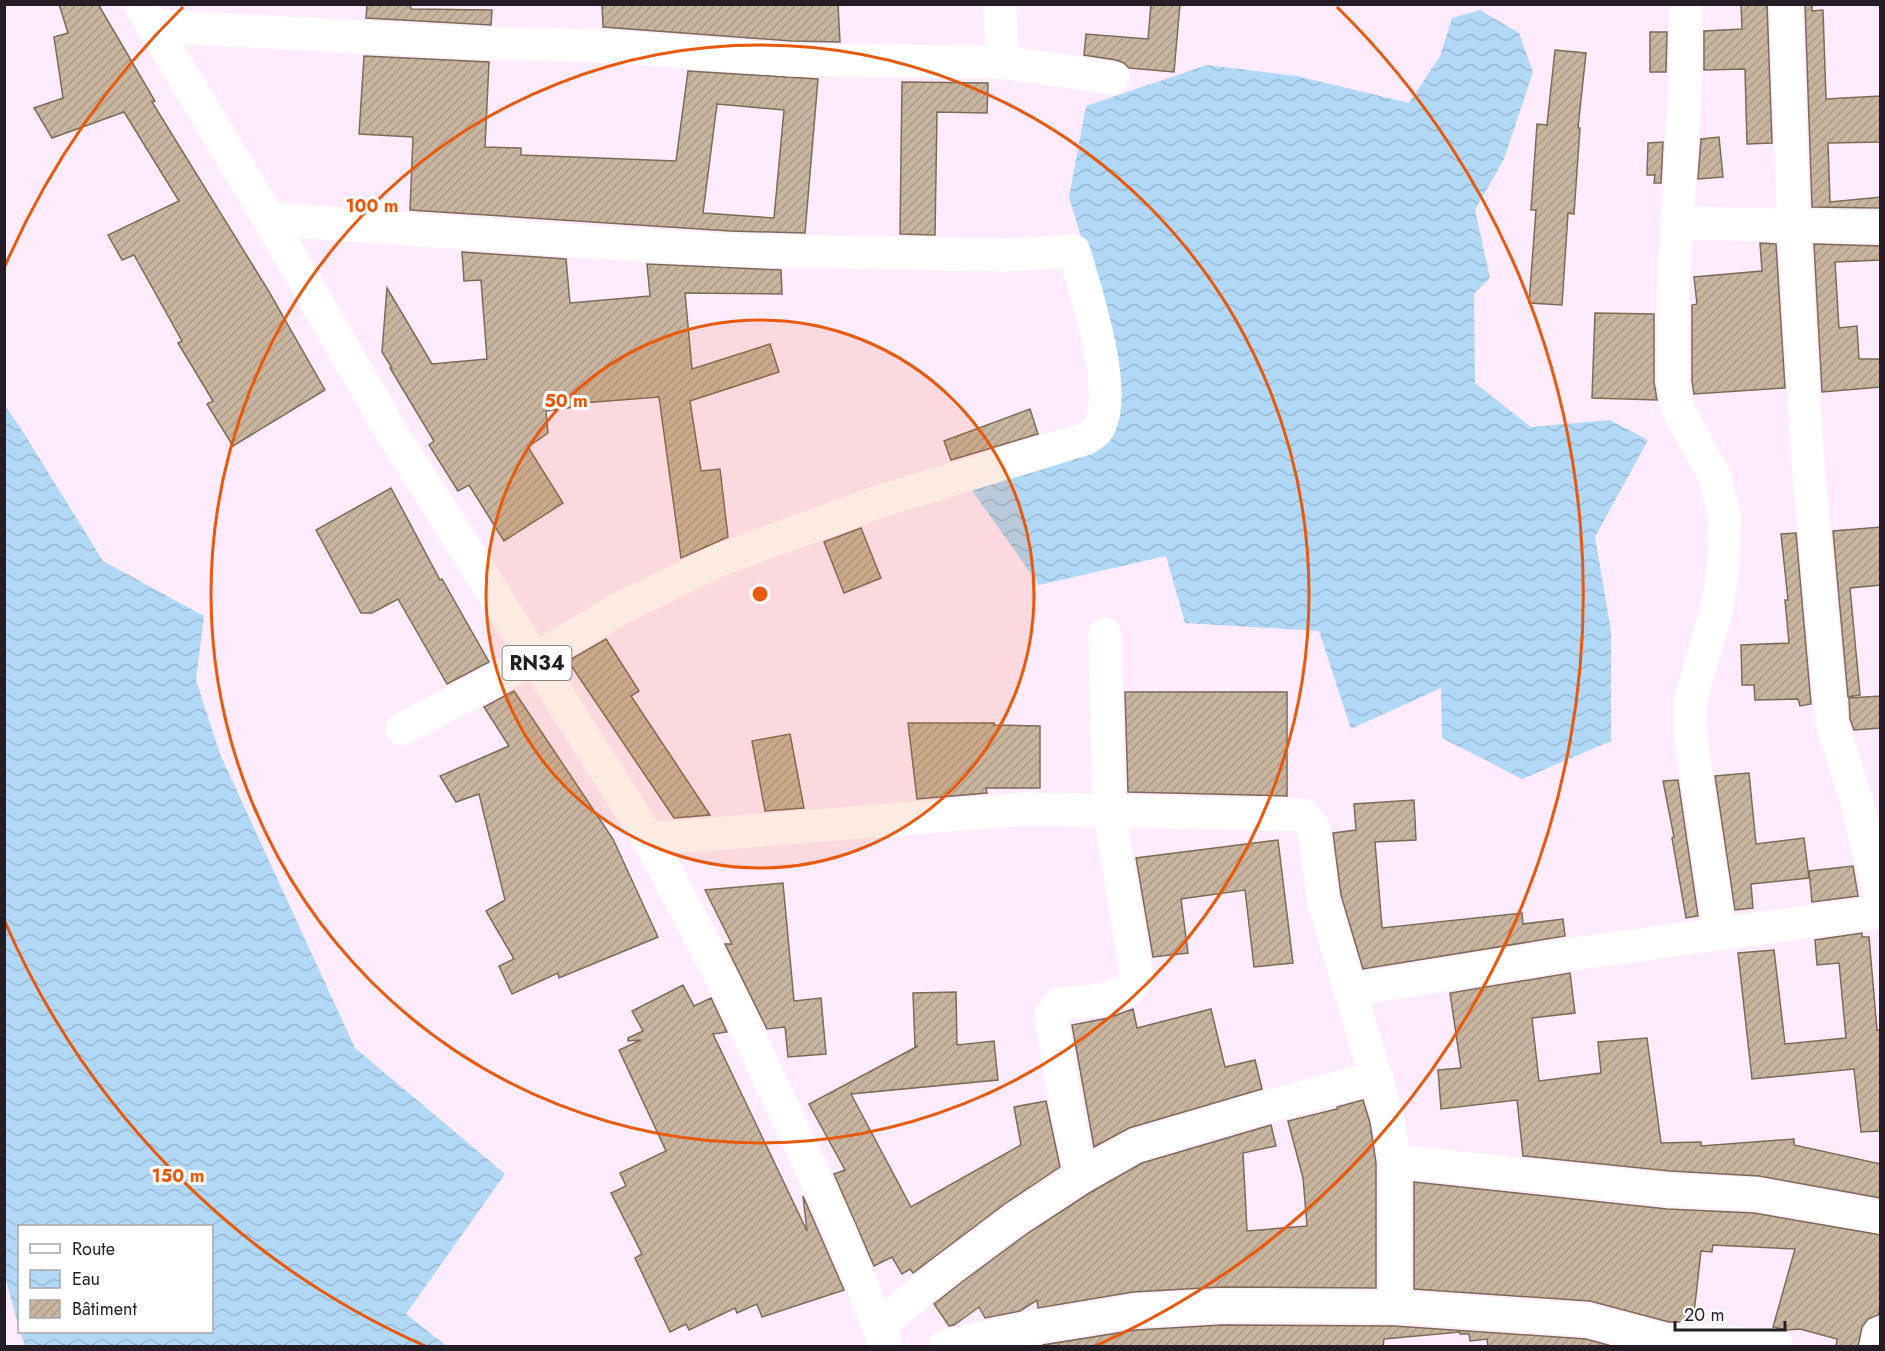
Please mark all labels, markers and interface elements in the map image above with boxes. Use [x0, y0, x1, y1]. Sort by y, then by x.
text: 100 m [345, 193, 399, 219]
text: 50 m [544, 388, 588, 414]
centre of rings [750, 584, 770, 604]
road number: RN34 [502, 646, 572, 680]
text: 150 m [152, 1163, 204, 1189]
legend [18, 1225, 213, 1333]
text: Route [72, 1236, 115, 1262]
text: Eau [72, 1266, 100, 1292]
scale bar [1675, 1294, 1784, 1332]
text: Bâtiment [72, 1296, 138, 1322]
text: 20 m [1684, 1302, 1724, 1328]

